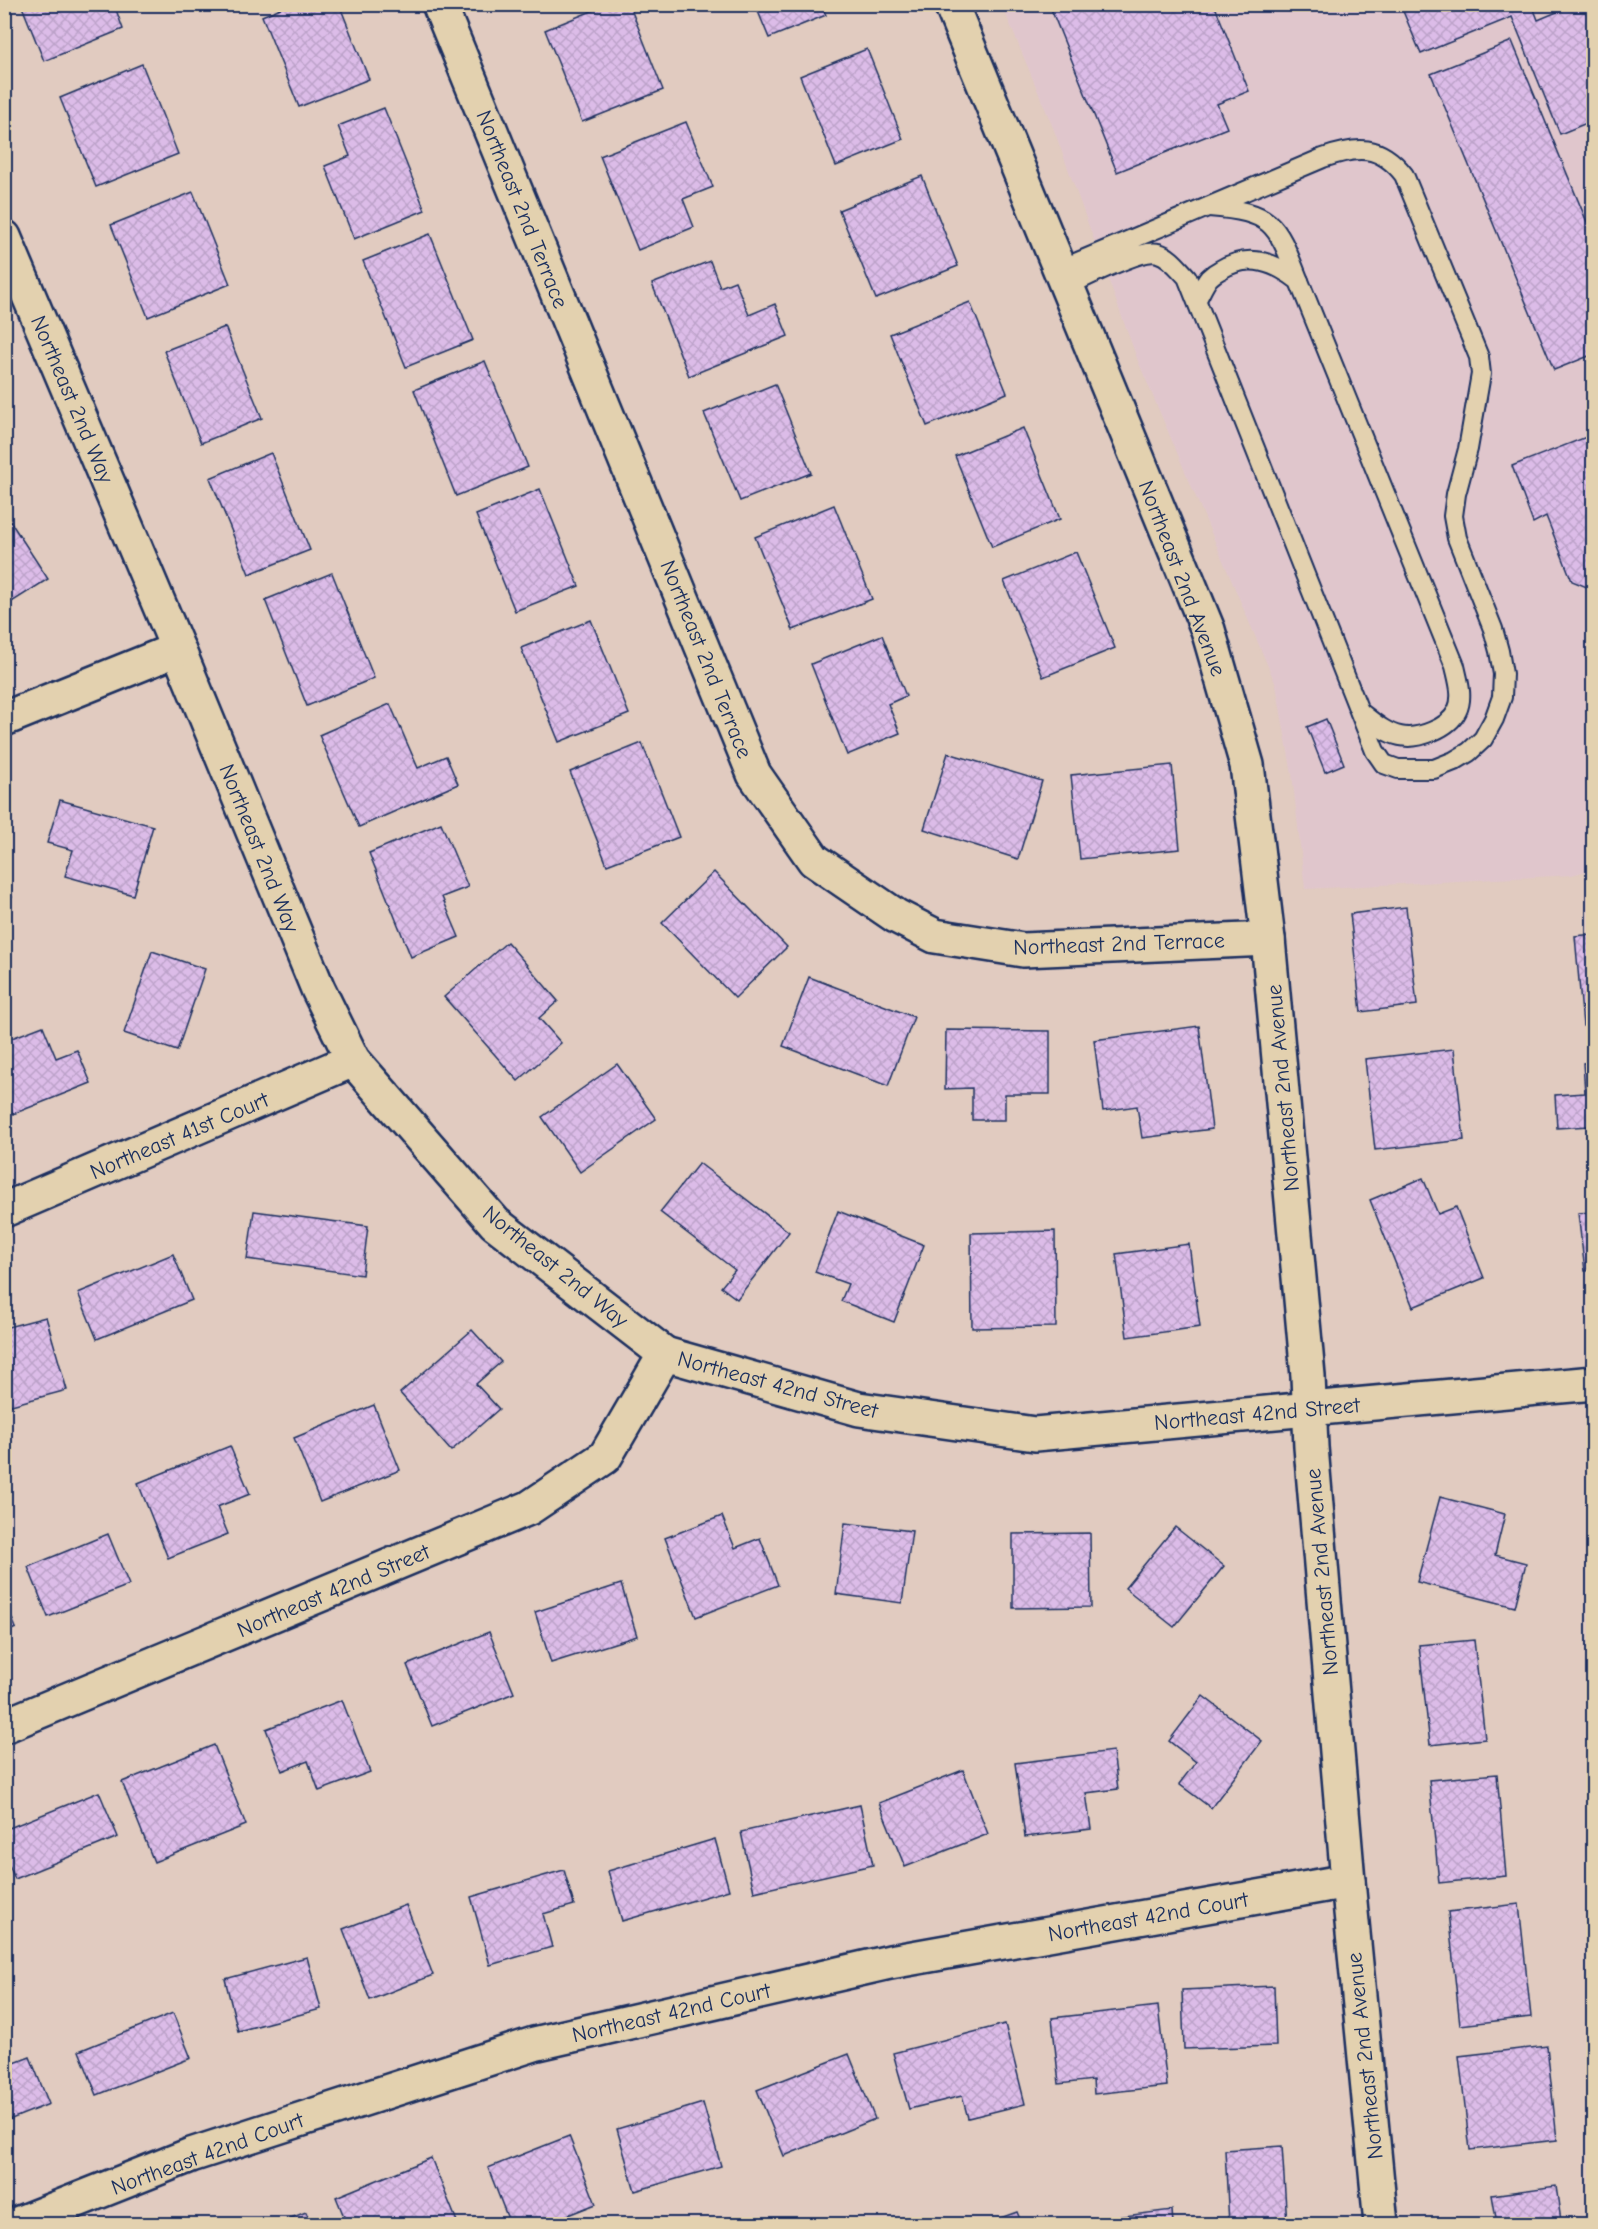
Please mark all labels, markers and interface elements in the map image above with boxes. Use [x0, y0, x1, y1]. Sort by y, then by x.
street label: Northeast 2nd Terrace [470, 106, 574, 312]
street label: Northeast 2nd Way [25, 312, 119, 487]
street label: Northeast 2nd Avenue [1133, 477, 1231, 680]
street label: Northeast 2nd Terrace [654, 556, 758, 762]
street label: Northeast 2nd Way [213, 760, 305, 937]
street label: Northeast 2nd Terrace [1013, 927, 1225, 961]
street label: Northeast 2nd Avenue [1261, 983, 1305, 1193]
street label: Northeast 41st Court [86, 1086, 273, 1185]
street label: Northeast 2nd Way [477, 1200, 633, 1333]
street label: Northeast 42nd Street [675, 1346, 882, 1424]
street label: Northeast 42nd Street [1153, 1392, 1362, 1436]
street label: Northeast 2nd Avenue [1300, 1467, 1344, 1677]
street label: Northeast 42nd Street [233, 1538, 434, 1643]
street label: Northeast 42nd Court [1046, 1886, 1251, 1947]
street label: Northeast 2nd Avenue [1341, 1951, 1389, 2161]
street label: Northeast 42nd Court [569, 1977, 774, 2048]
street label: Northeast 42nd Court [108, 2107, 308, 2201]

